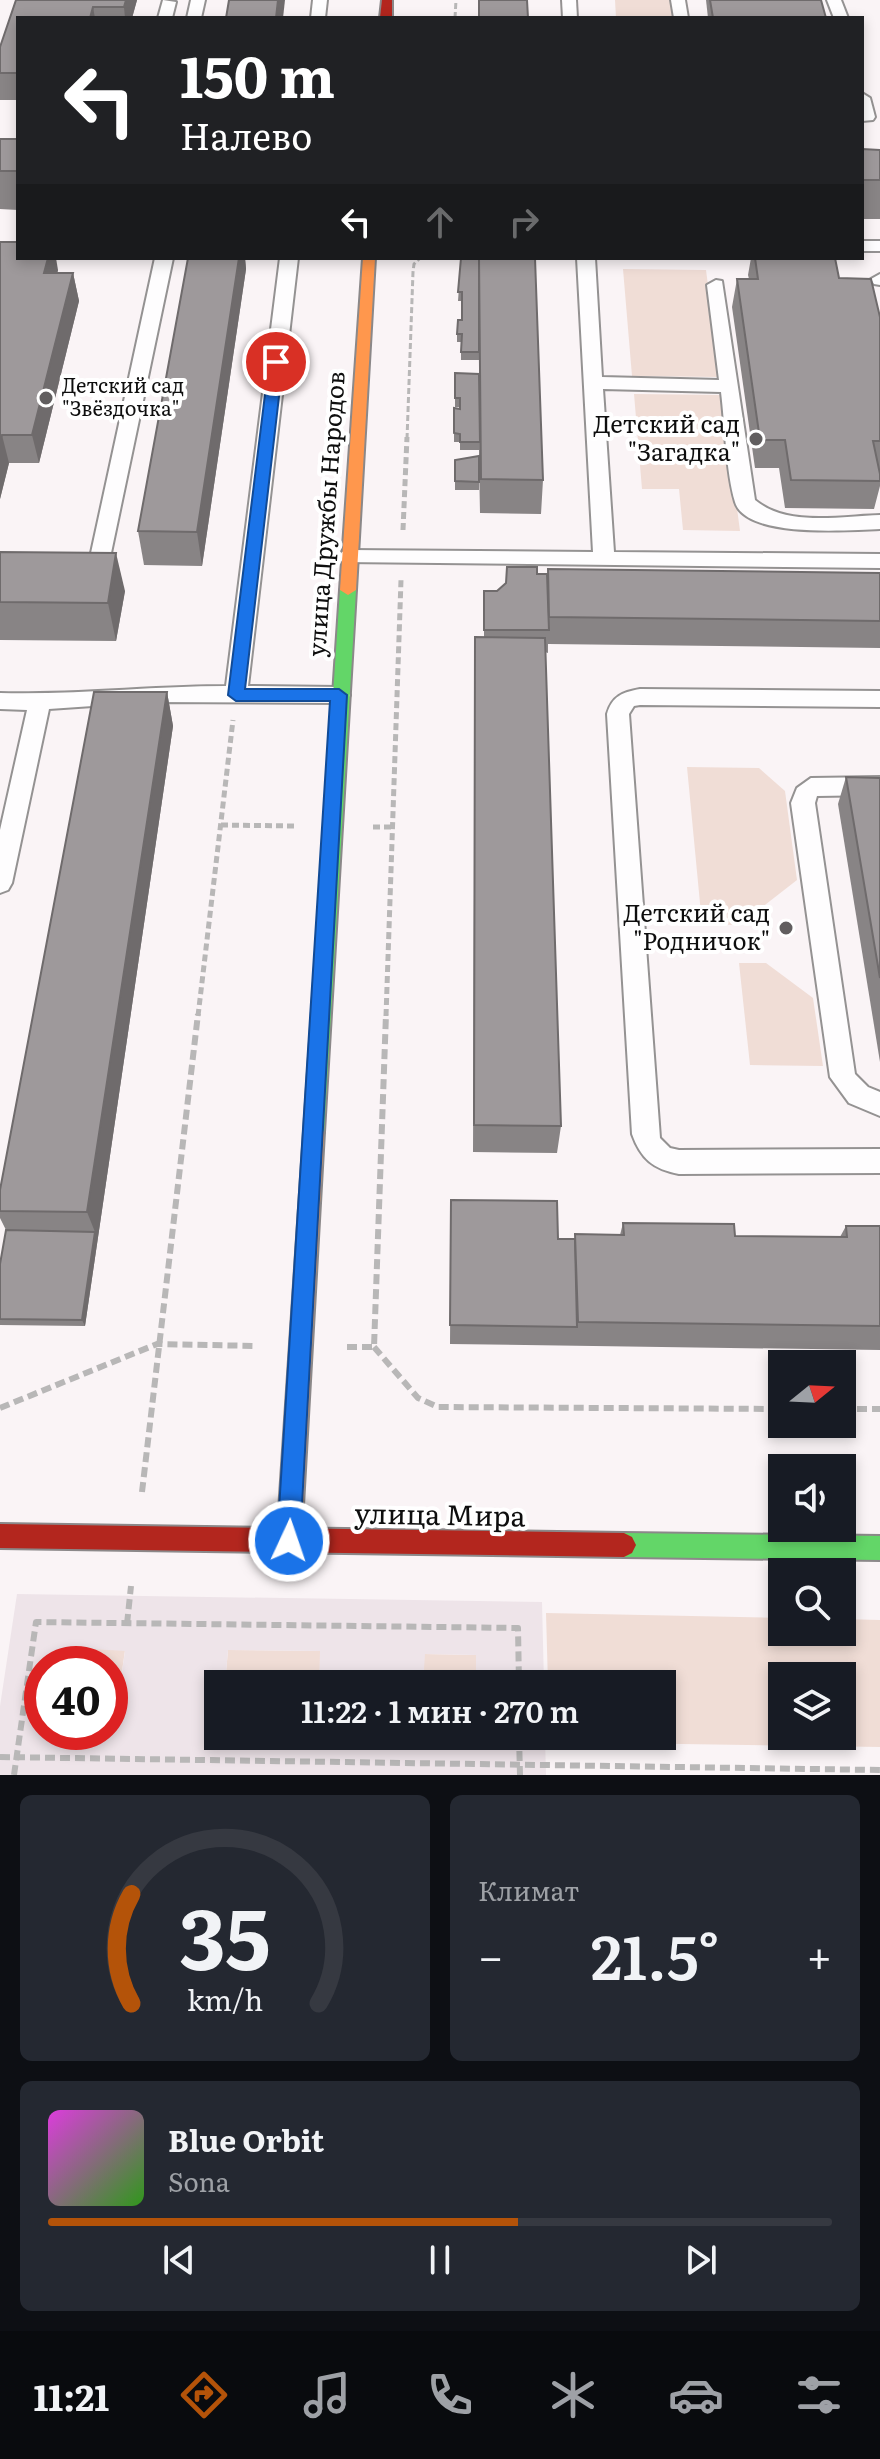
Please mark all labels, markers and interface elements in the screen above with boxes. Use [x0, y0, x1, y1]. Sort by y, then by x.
text: 150 m [180, 32, 335, 115]
icon: left [48, 48, 152, 152]
text: Налево [180, 108, 312, 161]
icon: left [334, 200, 378, 244]
icon: ahead [418, 200, 462, 244]
icon: right [502, 200, 546, 244]
pin [242, 328, 310, 396]
icon: arrive [254, 340, 298, 384]
place label: Детский сад "Звёздочка" [62, 369, 184, 422]
street label: улица Дружбы Народов [297, 370, 352, 658]
marker: Детский сад "Звёздочка" [37, 389, 55, 407]
place label: Детский сад "Загадка" [593, 405, 740, 468]
marker: Детский сад "Загадка" [747, 430, 765, 448]
place label: Детский сад "Родничок" [623, 894, 770, 957]
marker: Детский сад "Родничок" [777, 919, 795, 937]
north arrow [768, 1350, 856, 1438]
map controls [768, 1350, 856, 1750]
button: sound [768, 1454, 856, 1542]
street label: улица Мира [354, 1491, 526, 1535]
position arrow [247, 1499, 331, 1583]
button: search [768, 1558, 856, 1646]
speed limit sign: 40 [24, 1646, 128, 1750]
button: layers [768, 1662, 856, 1750]
text: 11:22 · 1 мин · 270 m [301, 1688, 579, 1732]
text: Климат [478, 1870, 579, 1909]
text: 35 [179, 1872, 271, 1996]
text: 21.5° [591, 1909, 719, 1998]
text: − [478, 1921, 504, 1987]
text: + [806, 1921, 832, 1987]
text: km/h [187, 1977, 263, 2020]
text: Blue Orbit [168, 2117, 324, 2161]
text: Sona [168, 2161, 230, 2200]
icon: previous [157, 2238, 201, 2282]
icon: pause [418, 2238, 462, 2282]
icon: next [679, 2238, 723, 2282]
icon: directions [176, 2367, 232, 2423]
icon: music [299, 2367, 355, 2423]
icon: phone [422, 2367, 478, 2423]
icon: climate [545, 2367, 601, 2423]
icon: car [668, 2367, 724, 2423]
icon: filters [791, 2367, 847, 2423]
text: 11:21 [33, 2369, 109, 2422]

